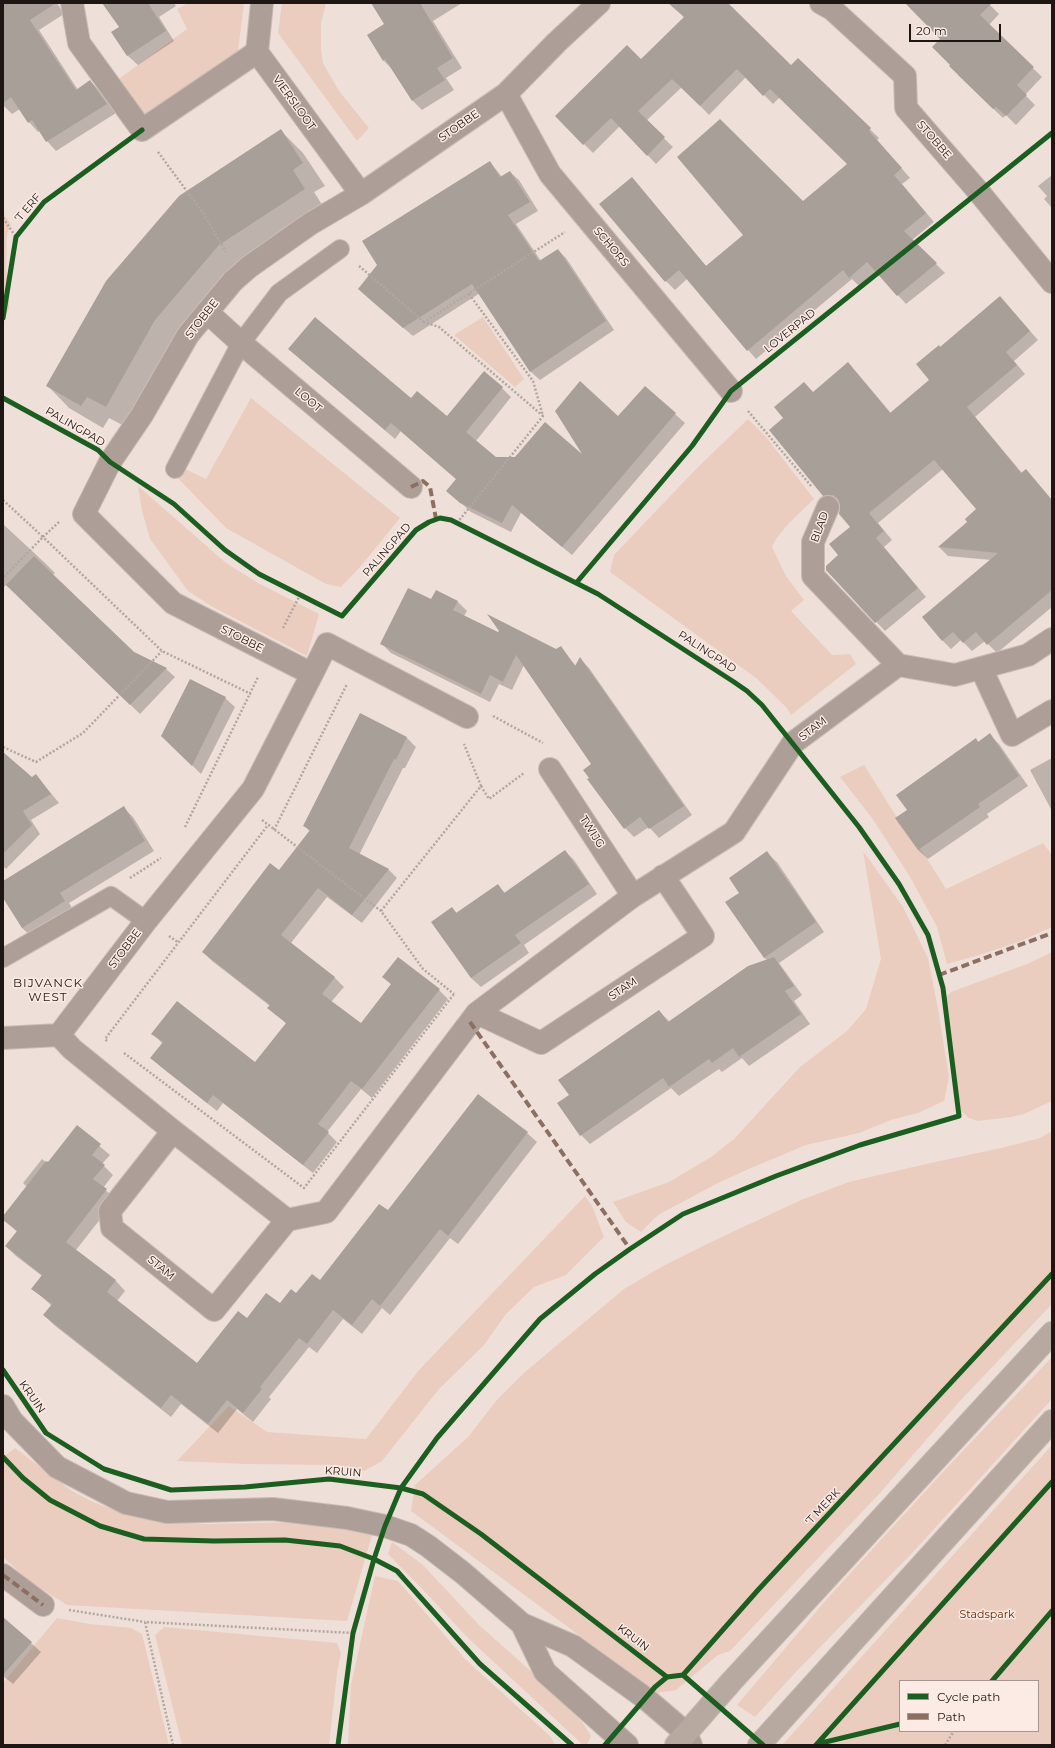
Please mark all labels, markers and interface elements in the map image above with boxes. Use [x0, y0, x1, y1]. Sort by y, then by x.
scale bar [911, 16, 1003, 42]
text: 20 m [916, 23, 947, 38]
street label: VIERSLOOT [270, 73, 318, 133]
street label: STOBBE [436, 107, 482, 145]
street label: STOBBE [914, 118, 954, 162]
street label: 'T ERF [12, 191, 44, 225]
street label: SCHORS [591, 225, 631, 269]
street label: STOBBE [183, 297, 221, 341]
street label: LOVERPAD [762, 306, 818, 356]
street label: LOOT [292, 385, 324, 415]
street label: PALINGPAD [43, 405, 107, 449]
street label: BLAD [808, 510, 832, 544]
street label: PALINGPAD [360, 520, 414, 580]
street label: STOBBE [218, 623, 266, 655]
street label: PALINGPAD [675, 628, 739, 676]
street label: STAM [797, 714, 829, 744]
street label: TWIJG [577, 813, 607, 851]
street label: STOBBE [106, 927, 144, 971]
street label: STAM [606, 975, 640, 1003]
district label: BIJVANCK WEST [13, 976, 83, 1004]
street label: STAM [145, 1253, 177, 1283]
street label: KRUIN [16, 1378, 48, 1416]
street label: KRUIN [324, 1464, 362, 1480]
street label: 'T MERK [803, 1486, 843, 1528]
park label: Stadspark [959, 1608, 1015, 1622]
street label: KRUIN [614, 1622, 652, 1654]
legend [899, 1680, 1039, 1732]
text: Cycle path [937, 1689, 1000, 1704]
text: Path [937, 1709, 966, 1724]

